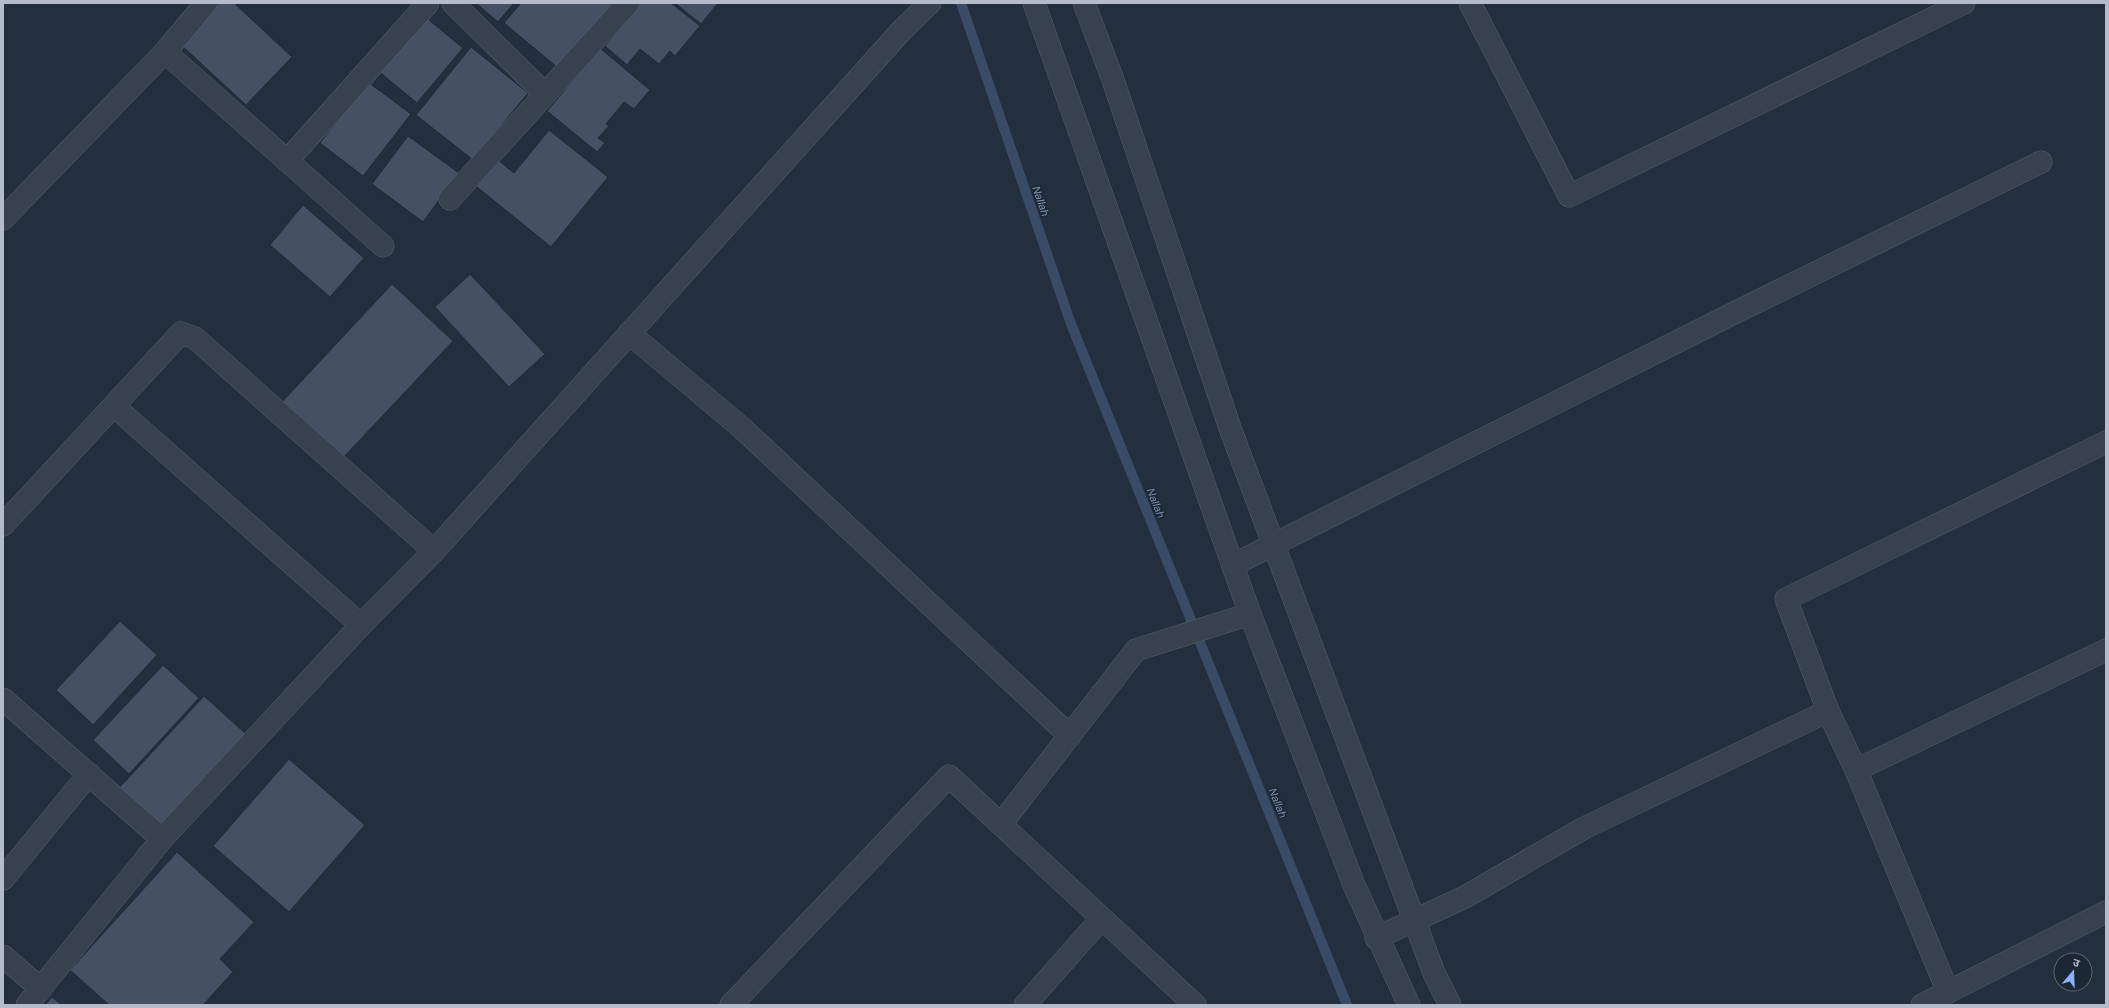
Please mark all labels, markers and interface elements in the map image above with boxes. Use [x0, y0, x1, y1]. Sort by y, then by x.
water label: Nallah [1029, 184, 1053, 218]
water label: Nallah [1144, 486, 1168, 520]
water label: Nallah [1266, 786, 1290, 820]
north arrow [2053, 952, 2093, 992]
text: उ [2071, 955, 2082, 970]

